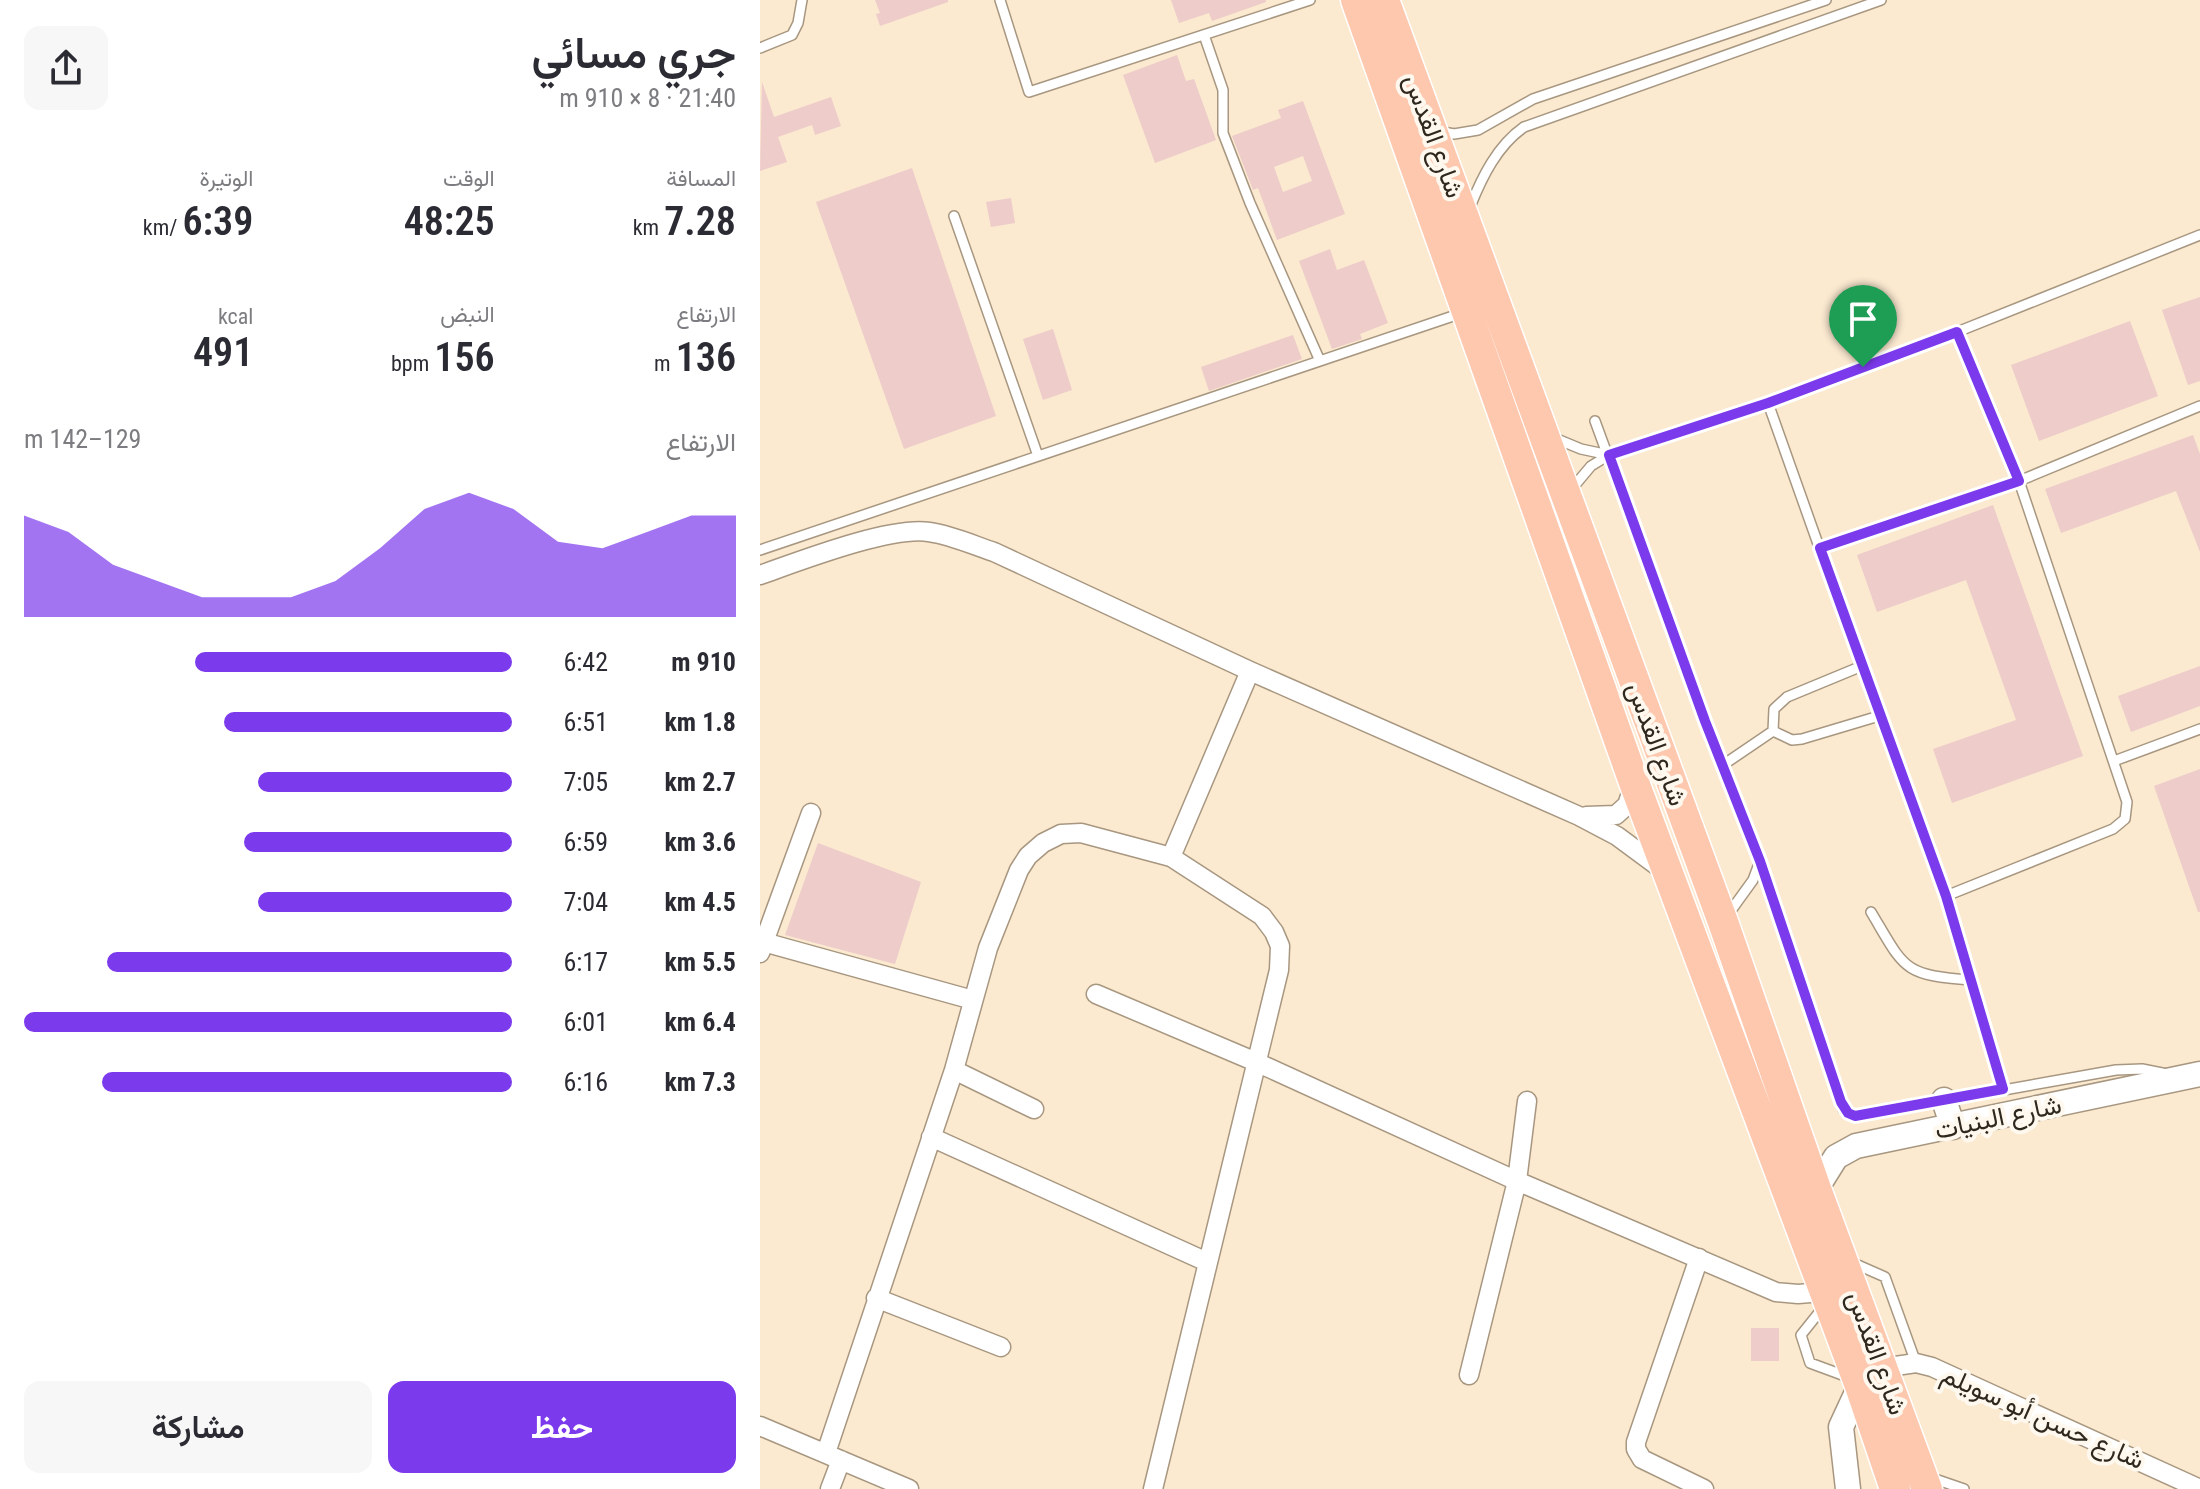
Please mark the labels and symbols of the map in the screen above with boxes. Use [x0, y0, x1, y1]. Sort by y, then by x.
street label: شارع القدس [1395, 70, 1470, 203]
pin [1829, 285, 1897, 367]
street label: شارع القدس [1618, 678, 1693, 811]
street label: شارع البنيات [1932, 1089, 2065, 1148]
street label: شارع القدس [1838, 1287, 1913, 1420]
street label: شارع حسن أبو سويلم [1936, 1359, 2149, 1478]

